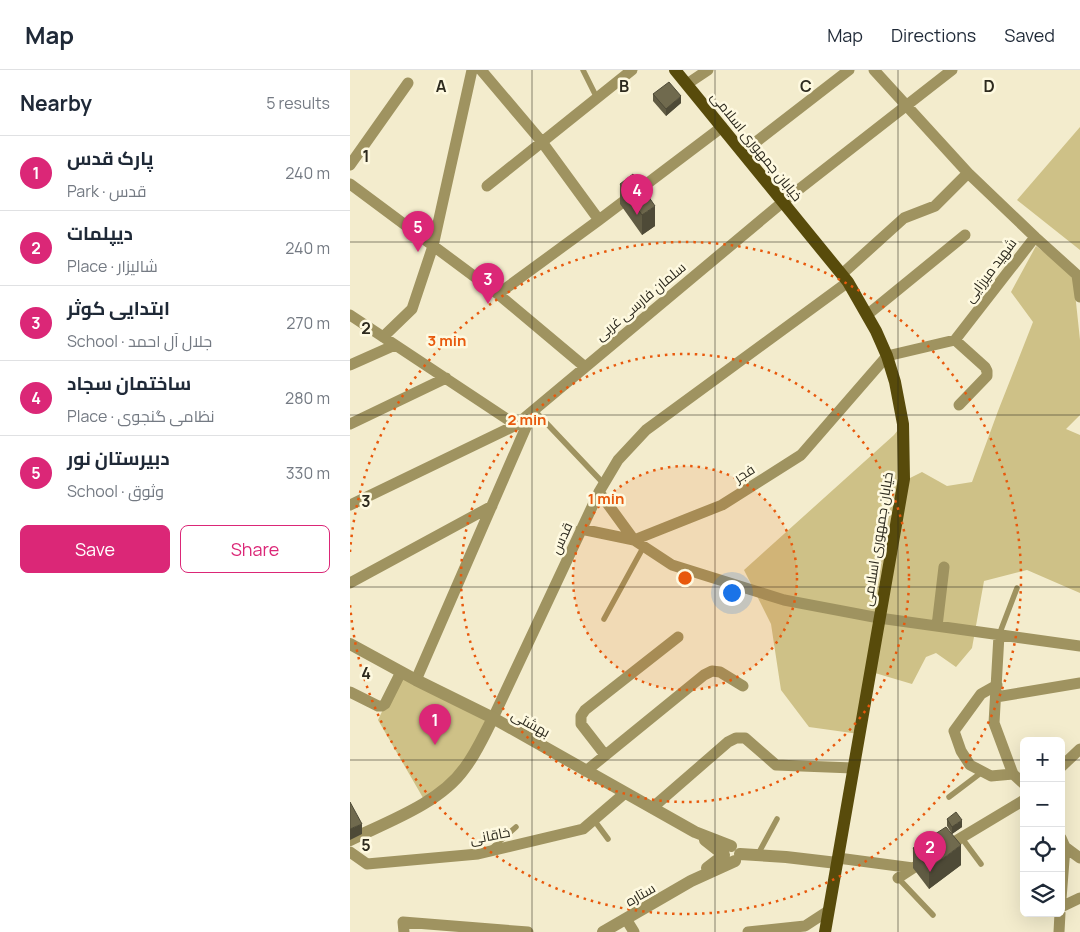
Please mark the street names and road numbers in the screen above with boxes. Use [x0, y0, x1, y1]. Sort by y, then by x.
street label: خیابان جمهوری اسلامی [707, 87, 807, 205]
street label: شهید میرزایی [960, 234, 1020, 306]
street label: سلمان فارسی غربی [591, 257, 689, 345]
street label: فجر [729, 459, 758, 487]
street label: خیابان جمهوری اسلامی [857, 471, 897, 607]
street label: قدس [545, 519, 577, 557]
street label: بهشتی [508, 705, 554, 741]
street label: خاقانی [468, 822, 512, 848]
street label: ستاره [622, 878, 658, 910]

